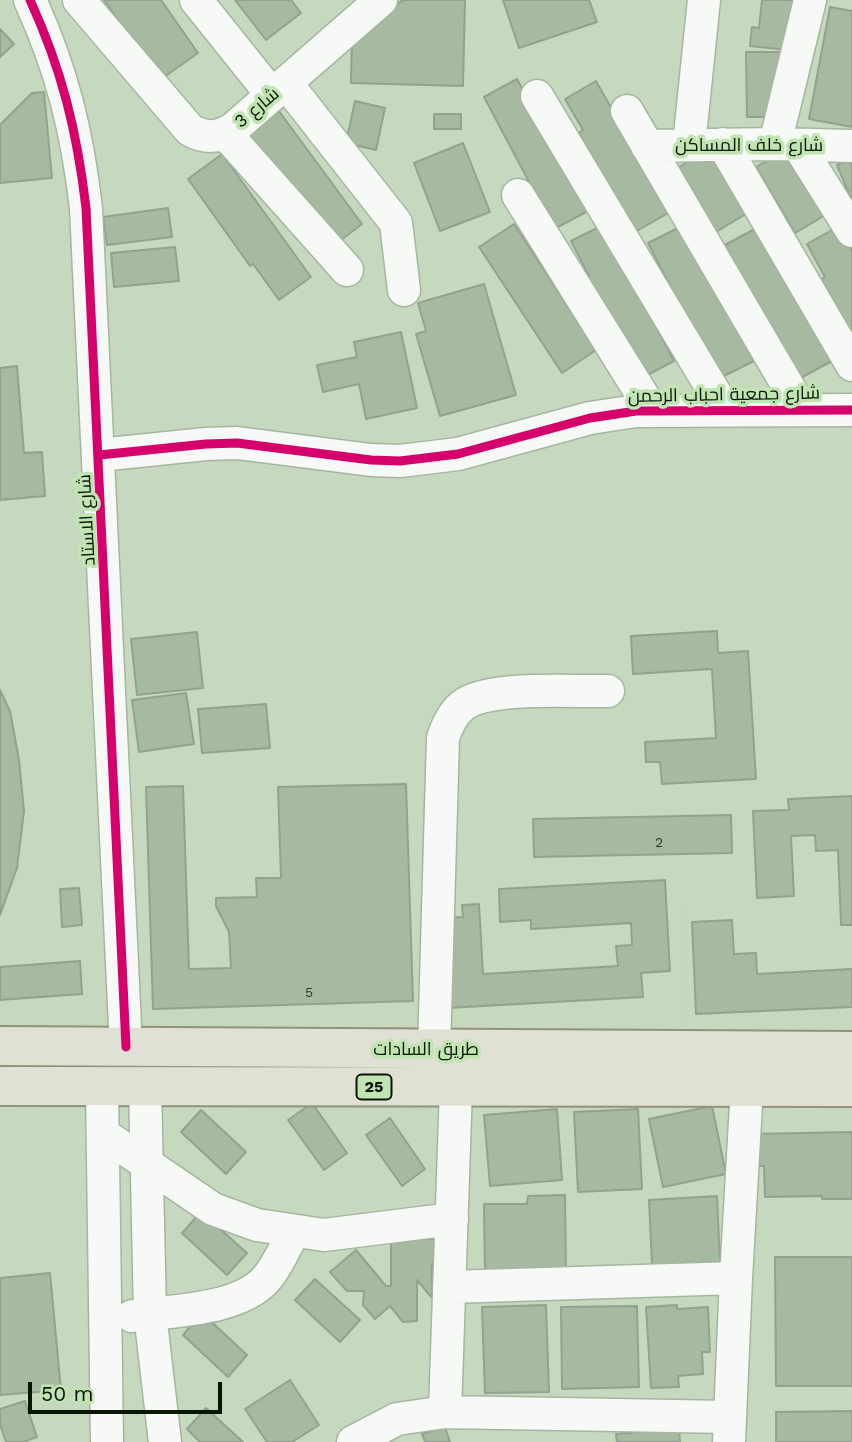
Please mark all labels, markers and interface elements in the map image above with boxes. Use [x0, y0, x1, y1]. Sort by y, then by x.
street label: شارع 3 [230, 83, 284, 133]
street label: شارع خلف المساكن [675, 135, 823, 157]
street label: شارع جمعية احباب الرحمن [628, 383, 820, 407]
street label: شارع الاستاد [74, 474, 100, 566]
house number: 2 [655, 835, 663, 851]
house number: 5 [305, 985, 313, 1001]
street label: طريق السادات [373, 1039, 479, 1061]
road number: 25 [356, 1074, 392, 1100]
scale bar [32, 1368, 226, 1412]
text: 50 m [41, 1381, 93, 1406]

